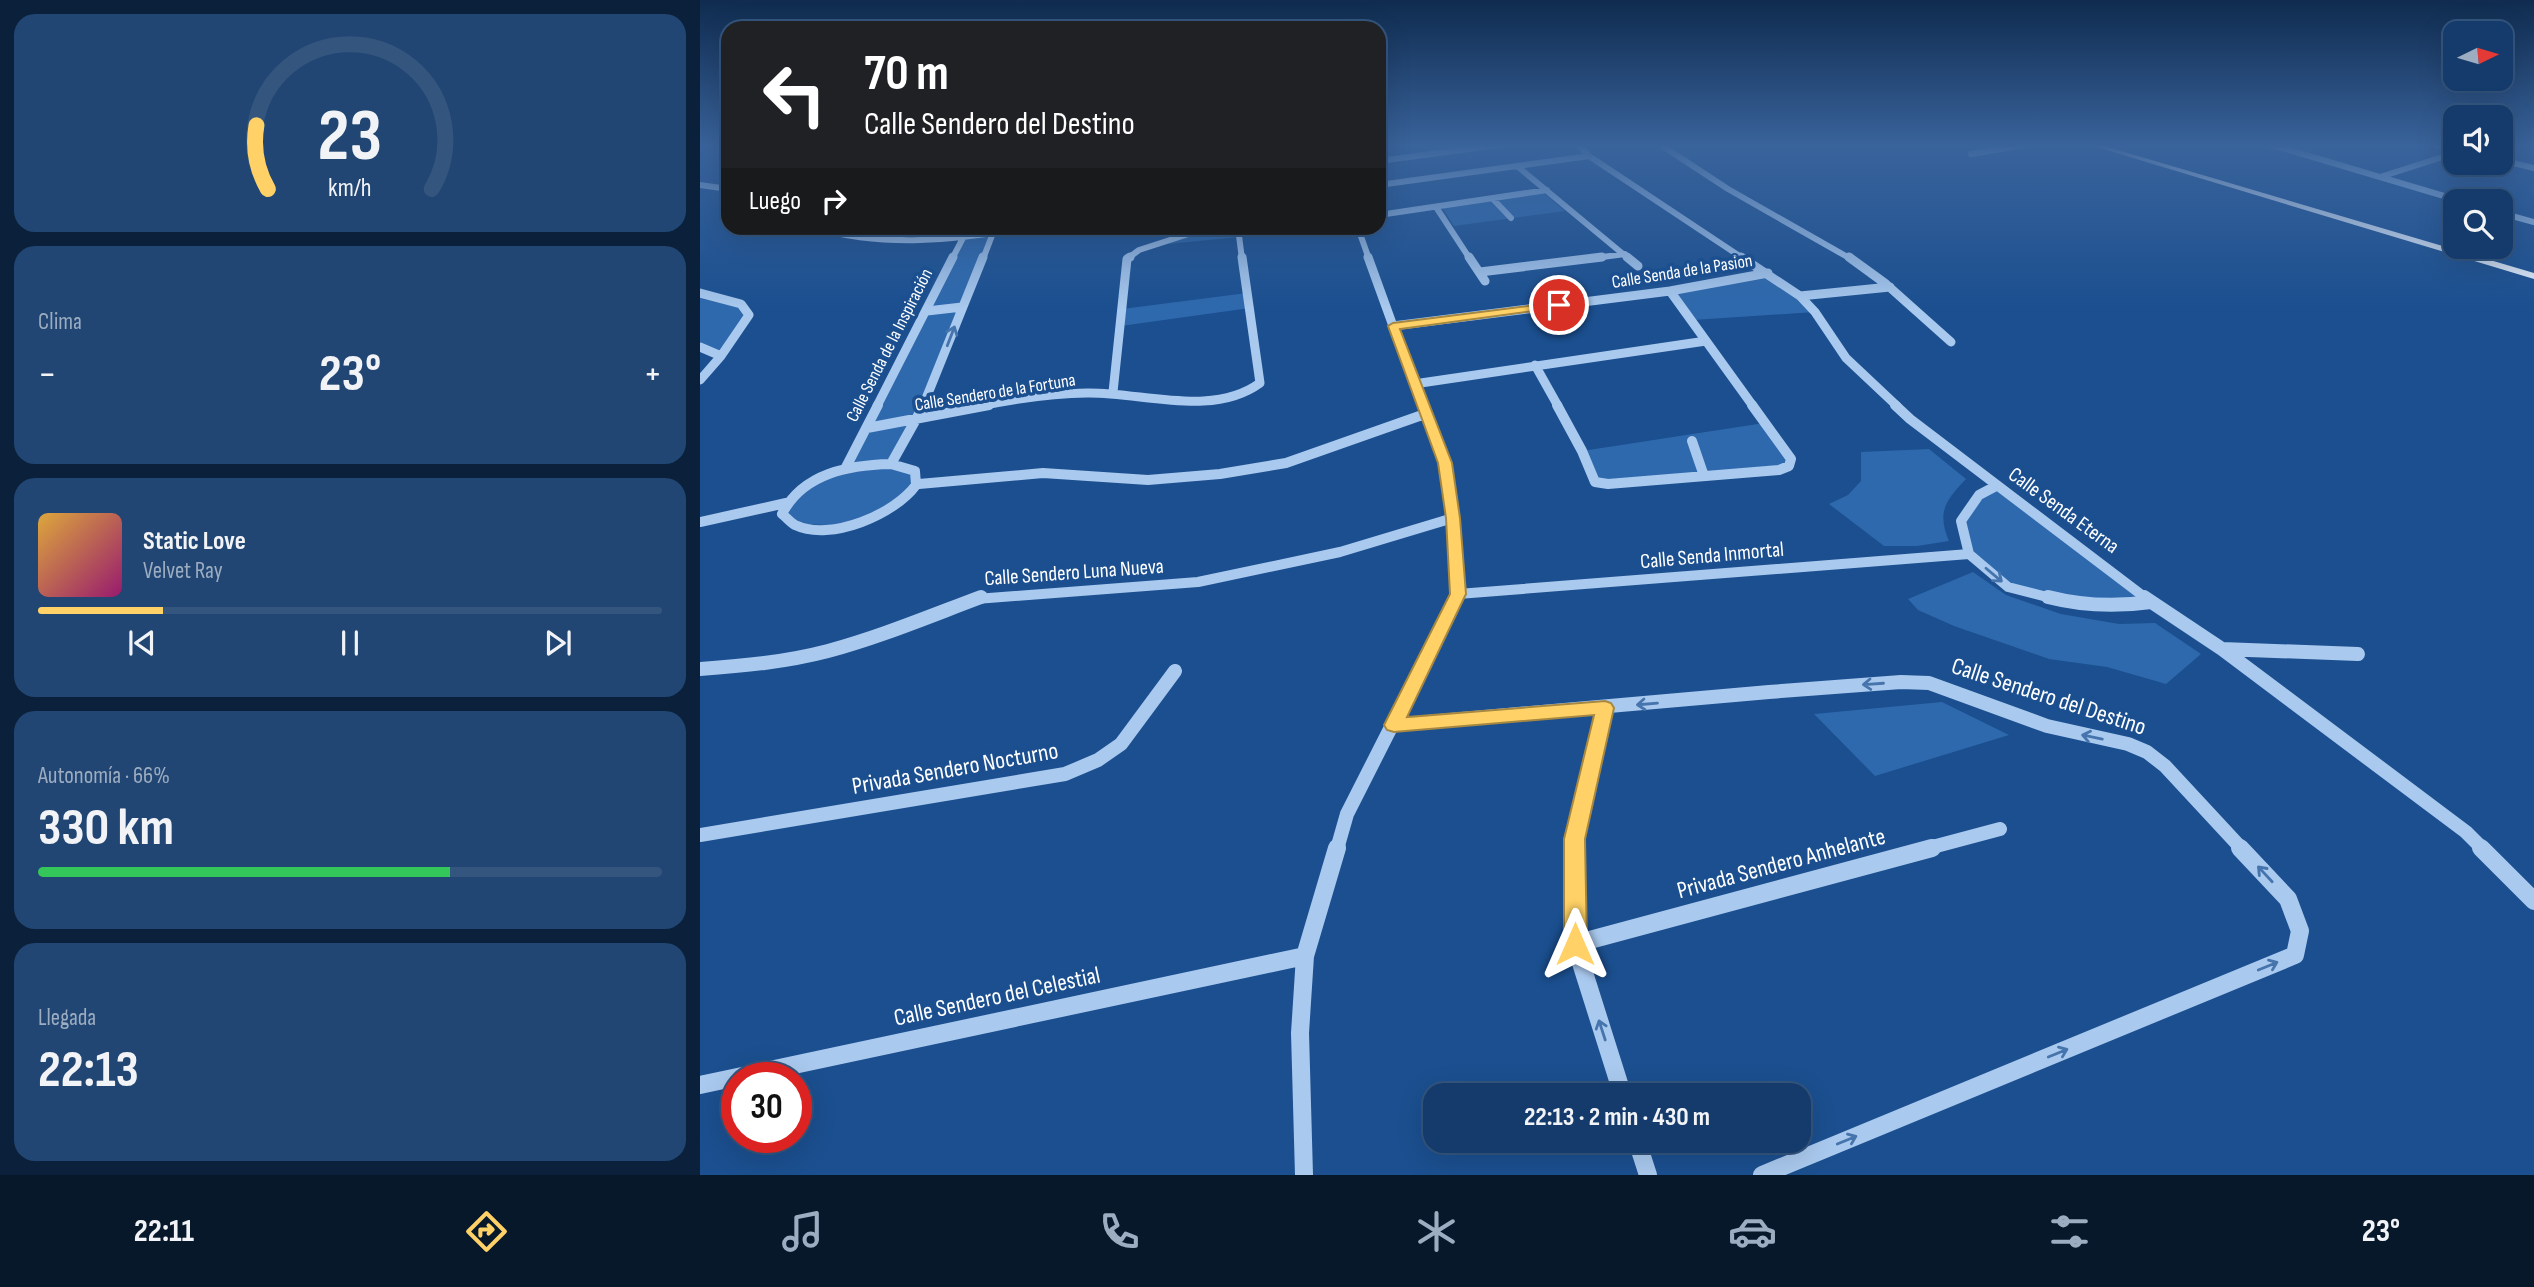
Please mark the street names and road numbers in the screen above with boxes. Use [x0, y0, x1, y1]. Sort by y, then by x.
street label: Calle Senda de la Pasion [1610, 250, 1754, 293]
street label: Calle Senda de la Inspiración [842, 265, 937, 425]
street label: Calle Sendero de la Fortuna [913, 369, 1077, 416]
street label: Calle Senda Eterna [2004, 462, 2124, 559]
street label: Calle Senda Inmortal [1639, 537, 1785, 574]
street label: Calle Sendero Luna Nueva [984, 554, 1164, 591]
street label: Calle Sendero del Destino [1948, 651, 2150, 742]
street label: Privada Sendero Nocturno [850, 736, 1061, 801]
street label: Privada Sendero Anhelante [1674, 822, 1889, 905]
street label: Calle Sendero del Celestial [891, 960, 1103, 1033]

